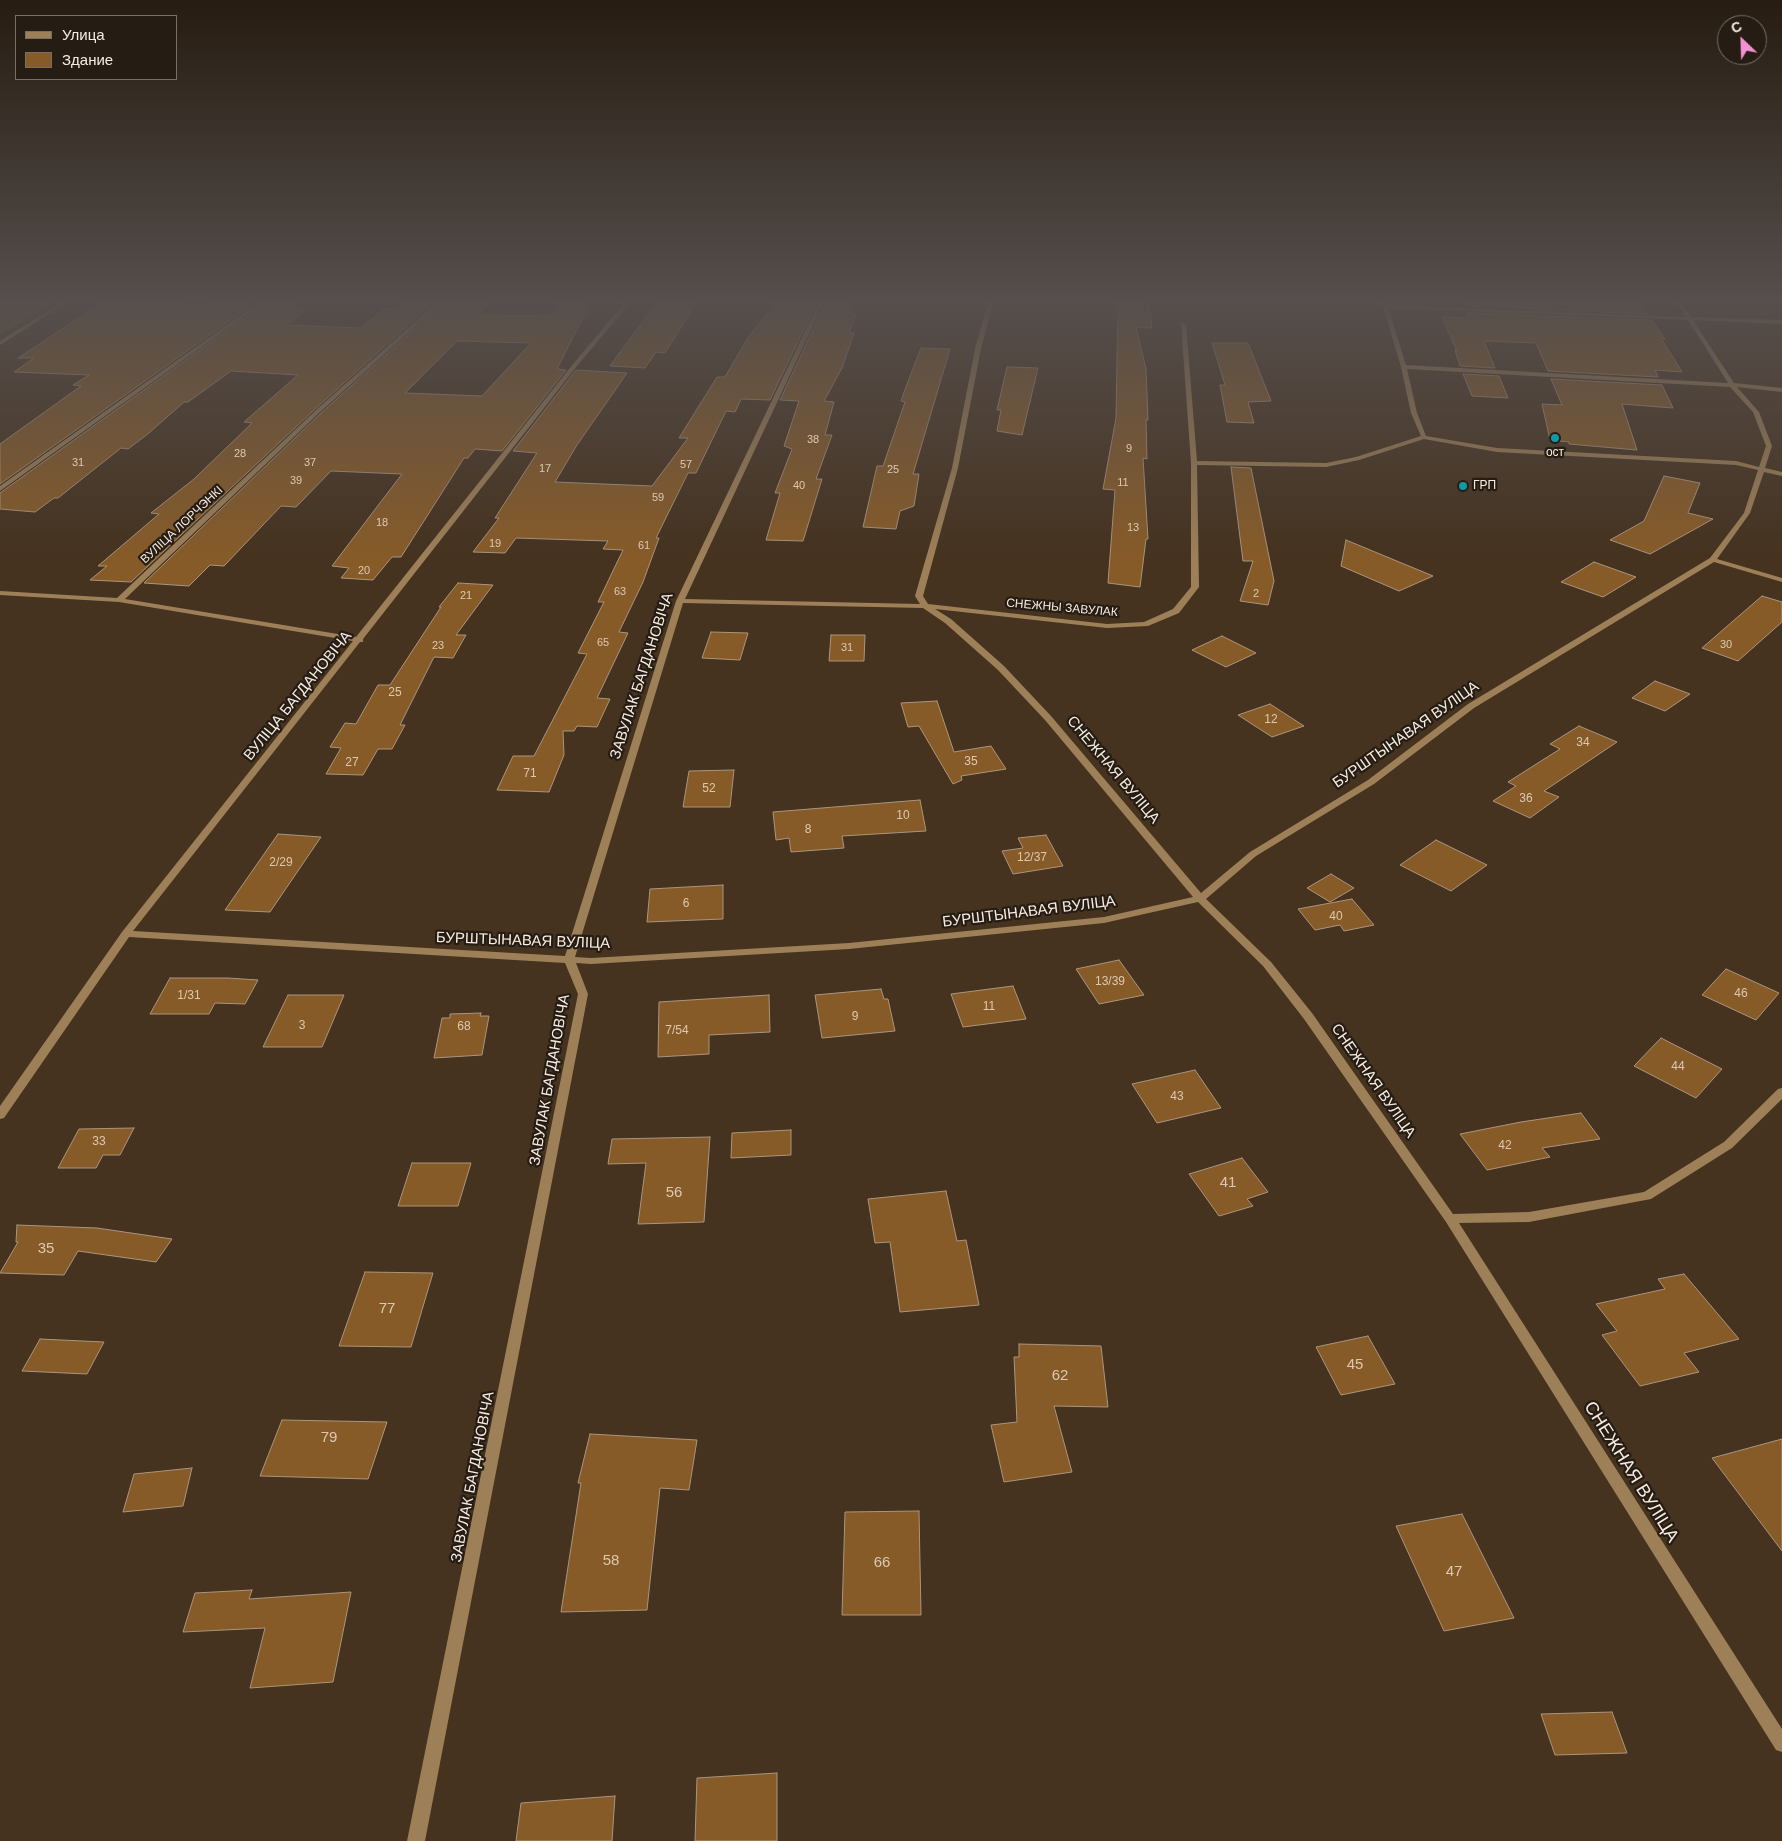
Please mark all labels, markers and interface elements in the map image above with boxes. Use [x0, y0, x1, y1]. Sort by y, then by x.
legend [15, 15, 178, 80]
north arrow [1717, 15, 1767, 65]
text: С [1728, 18, 1744, 37]
text: Улица [62, 26, 105, 43]
text: Здание [62, 51, 113, 68]
marker: ост [1549, 432, 1561, 444]
house number: 38 [807, 433, 819, 447]
house number: 9 [1126, 442, 1132, 456]
place label: ост [1546, 446, 1564, 460]
house number: 28 [234, 447, 246, 461]
house number: 31 [72, 456, 84, 470]
house number: 37 [304, 456, 316, 470]
house number: 57 [680, 458, 692, 472]
house number: 17 [539, 462, 551, 476]
house number: 25 [887, 463, 899, 477]
house number: 39 [290, 474, 302, 488]
house number: 11 [1117, 476, 1129, 490]
house number: 40 [793, 479, 805, 493]
place label: ГРП [1473, 479, 1496, 493]
marker: ГРП [1457, 480, 1469, 492]
street label: ВУЛІЦА ЛОРЧЭНКІ [138, 483, 226, 567]
house number: 59 [652, 491, 664, 505]
house number: 18 [376, 516, 388, 530]
house number: 13 [1127, 521, 1139, 535]
house number: 19 [489, 537, 501, 551]
house number: 61 [638, 539, 650, 553]
house number: 20 [358, 564, 370, 578]
house number: 63 [614, 585, 626, 599]
house number: 2 [1253, 587, 1259, 601]
house number: 21 [460, 589, 472, 603]
street label: ЗАВУЛАК БАГДАНОВІЧА [607, 591, 677, 761]
street label: СНЕЖНЫ ЗАВУЛАК [1006, 596, 1118, 620]
street label: ВУЛІЦА БАГДАНОВІЧА [240, 628, 356, 764]
house number: 65 [597, 636, 609, 650]
house number: 30 [1720, 638, 1732, 652]
house number: 23 [432, 639, 444, 653]
house number: 31 [841, 641, 853, 655]
street label: БУРШТЫНАВАЯ ВУЛІЦА [1329, 678, 1483, 792]
house number: 25 [388, 686, 402, 700]
street label: СНЕЖНАЯ ВУЛІЦА [1063, 713, 1163, 827]
house number: 12 [1264, 713, 1278, 727]
house number: 34 [1576, 736, 1590, 750]
house number: 35 [964, 755, 978, 769]
house number: 27 [345, 756, 359, 770]
house number: 71 [523, 767, 537, 781]
house number: 52 [702, 782, 716, 796]
house number: 36 [1519, 792, 1533, 806]
house number: 10 [896, 809, 910, 823]
house number: 8 [805, 823, 811, 837]
house number: 12/37 [1017, 851, 1047, 865]
house number: 2/29 [269, 856, 293, 870]
street label: БУРШТЫНАВАЯ ВУЛІЦА [941, 892, 1117, 932]
house number: 6 [683, 897, 689, 911]
house number: 40 [1329, 910, 1343, 924]
street label: БУРШТЫНАВАЯ ВУЛІЦА [436, 929, 610, 953]
house number: 13/39 [1095, 975, 1125, 989]
house number: 46 [1734, 987, 1748, 1001]
house number: 1/31 [177, 989, 201, 1003]
street label: ЗАВУЛАК БАГДАНОВІЧА [526, 993, 574, 1167]
house number: 11 [983, 1000, 995, 1014]
house number: 9 [852, 1010, 858, 1024]
house number: 3 [299, 1019, 305, 1033]
house number: 68 [457, 1020, 471, 1034]
street label: СНЕЖНАЯ ВУЛІЦА [1327, 1021, 1419, 1141]
house number: 7/54 [665, 1024, 689, 1038]
house number: 44 [1671, 1060, 1685, 1074]
house number: 43 [1170, 1090, 1184, 1104]
house number: 33 [92, 1135, 106, 1149]
house number: 42 [1498, 1139, 1512, 1153]
house number: 41 [1220, 1174, 1236, 1192]
house number: 56 [666, 1184, 682, 1202]
house number: 35 [38, 1240, 54, 1258]
house number: 77 [379, 1300, 395, 1318]
house number: 45 [1347, 1356, 1363, 1374]
house number: 62 [1052, 1367, 1068, 1385]
street label: ЗАВУЛАК БАГДАНОВІЧА [448, 1390, 498, 1564]
street label: СНЕЖНАЯ ВУЛІЦА [1579, 1398, 1683, 1546]
house number: 79 [321, 1429, 337, 1447]
house number: 58 [603, 1552, 619, 1570]
house number: 66 [874, 1554, 890, 1572]
house number: 47 [1446, 1563, 1462, 1581]

